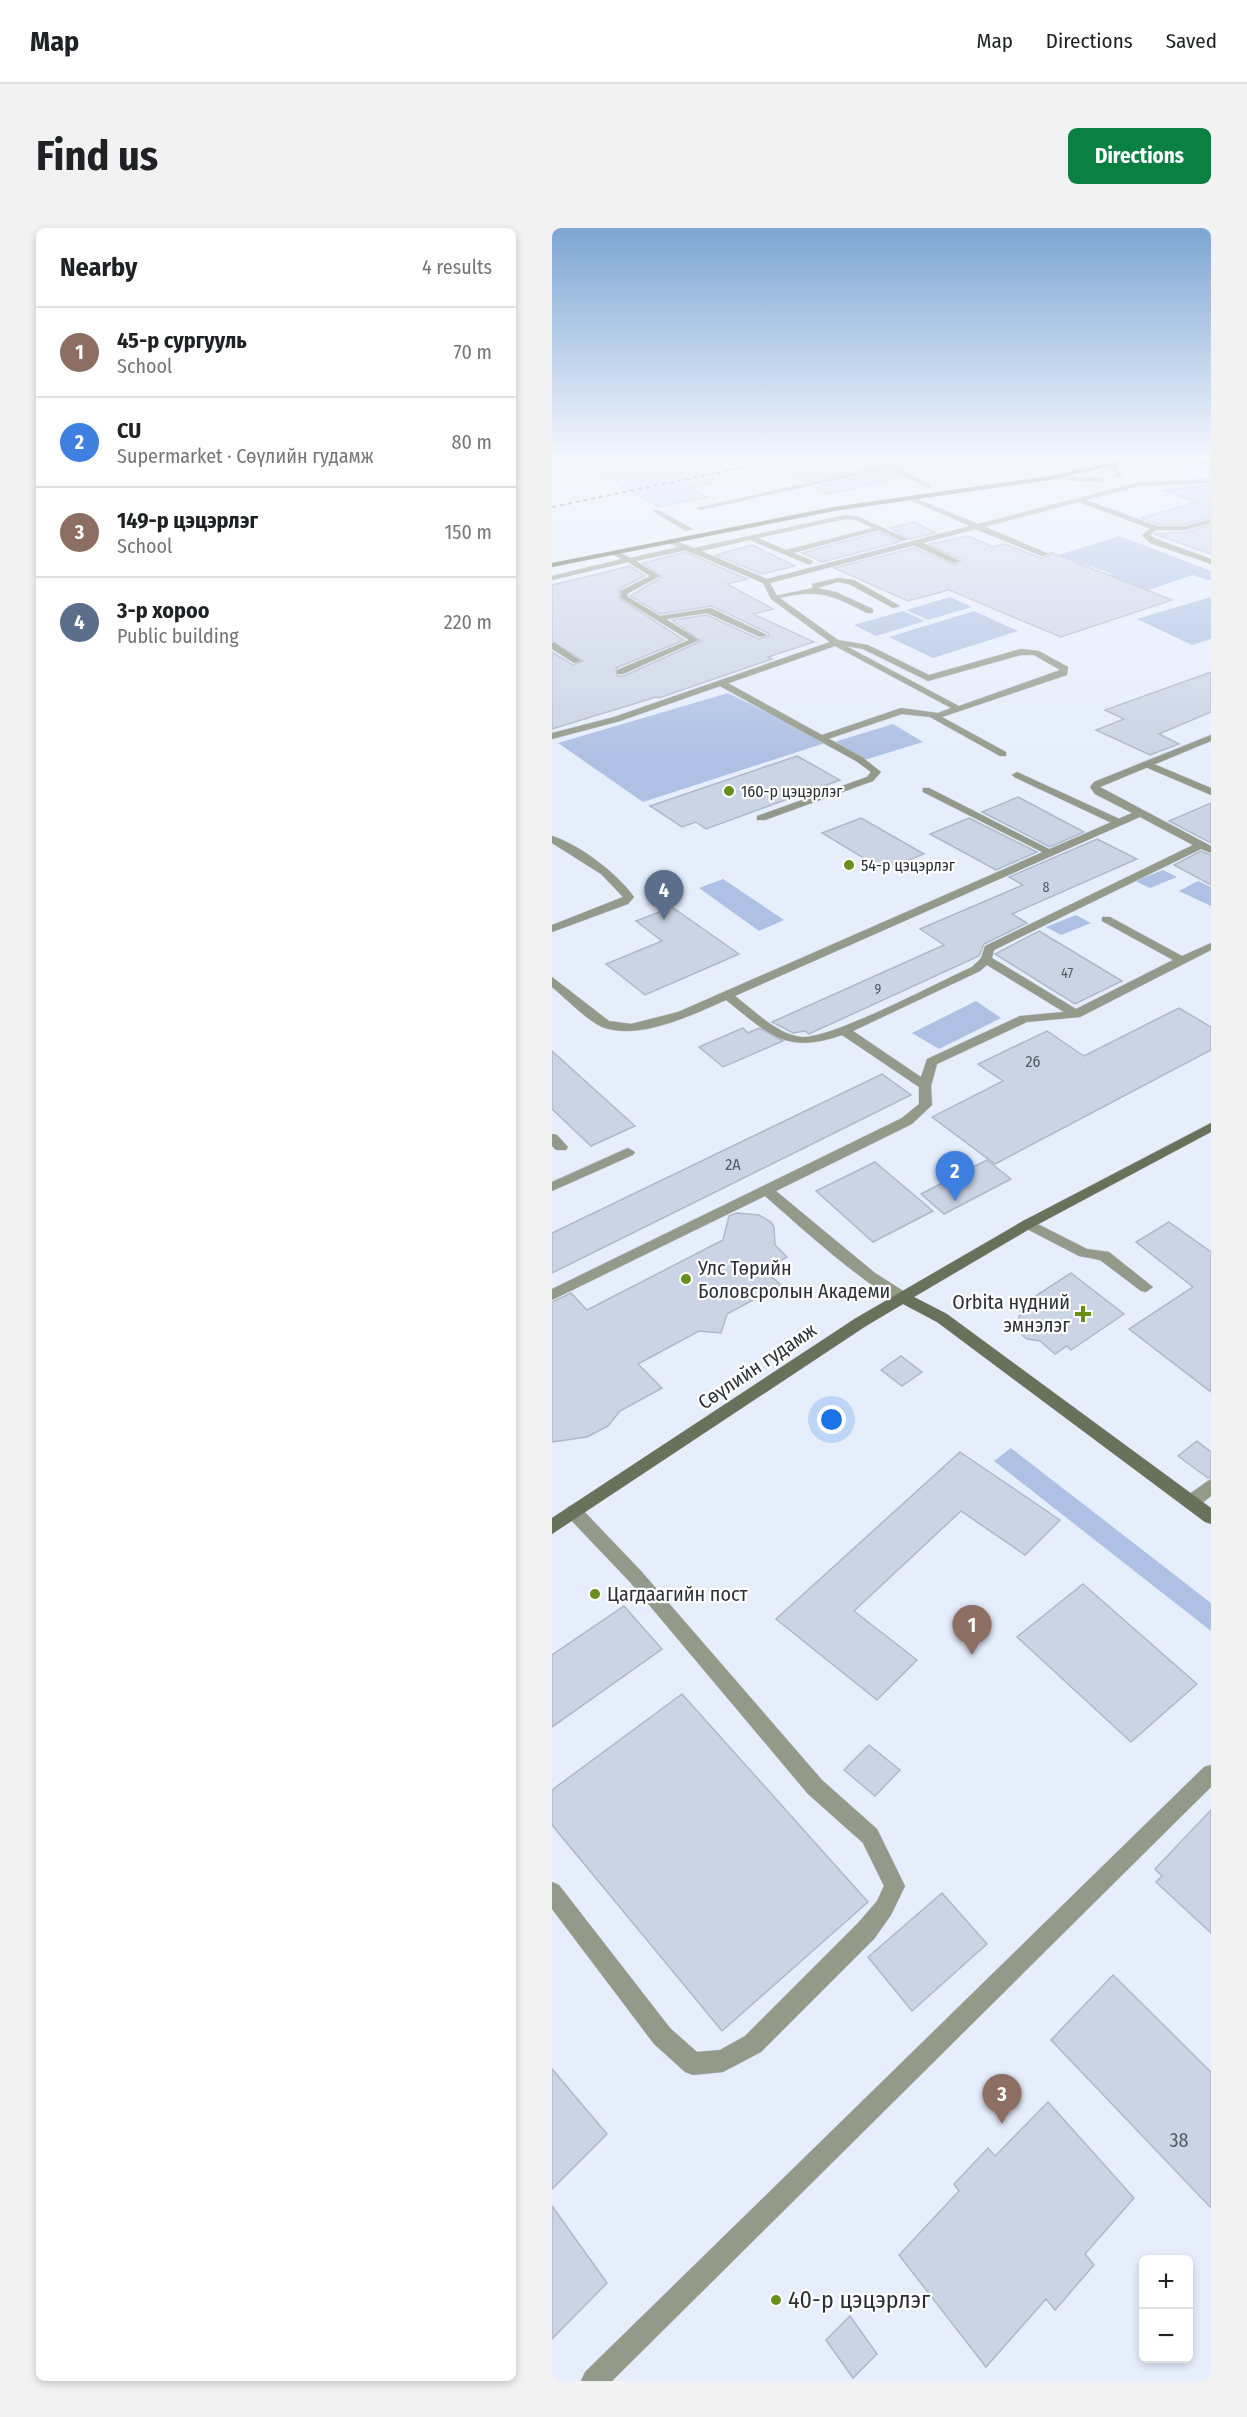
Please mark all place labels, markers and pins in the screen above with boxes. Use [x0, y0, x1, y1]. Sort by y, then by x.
place label: 160-р цэцэрлэг [741, 782, 843, 801]
marker: 160-р цэцэрлэг [722, 784, 736, 798]
place label: 54-р цэцэрлэг [861, 856, 956, 875]
marker: 54-р цэцэрлэг [842, 858, 856, 872]
pin: 4 [644, 870, 684, 920]
pin: 2 [936, 1152, 974, 1201]
place label: Улс Төрийн Боловсролын Академи [697, 1256, 890, 1303]
marker: Улс Төрийн Боловсролын Академи [679, 1272, 693, 1286]
place label: Orbita нүдний эмнэлэг [952, 1290, 1070, 1337]
marker: Orbita нүдний эмнэлэг [1074, 1305, 1092, 1323]
place label: Цагдаагийн пост [607, 1582, 748, 1606]
marker: Цагдаагийн пост [588, 1587, 602, 1601]
pin: 1 [952, 1606, 992, 1655]
pin: 3 [982, 2074, 1022, 2124]
place label: 40-р цэцэрлэг [788, 2286, 931, 2314]
marker: 40-р цэцэрлэг [769, 2293, 783, 2307]

